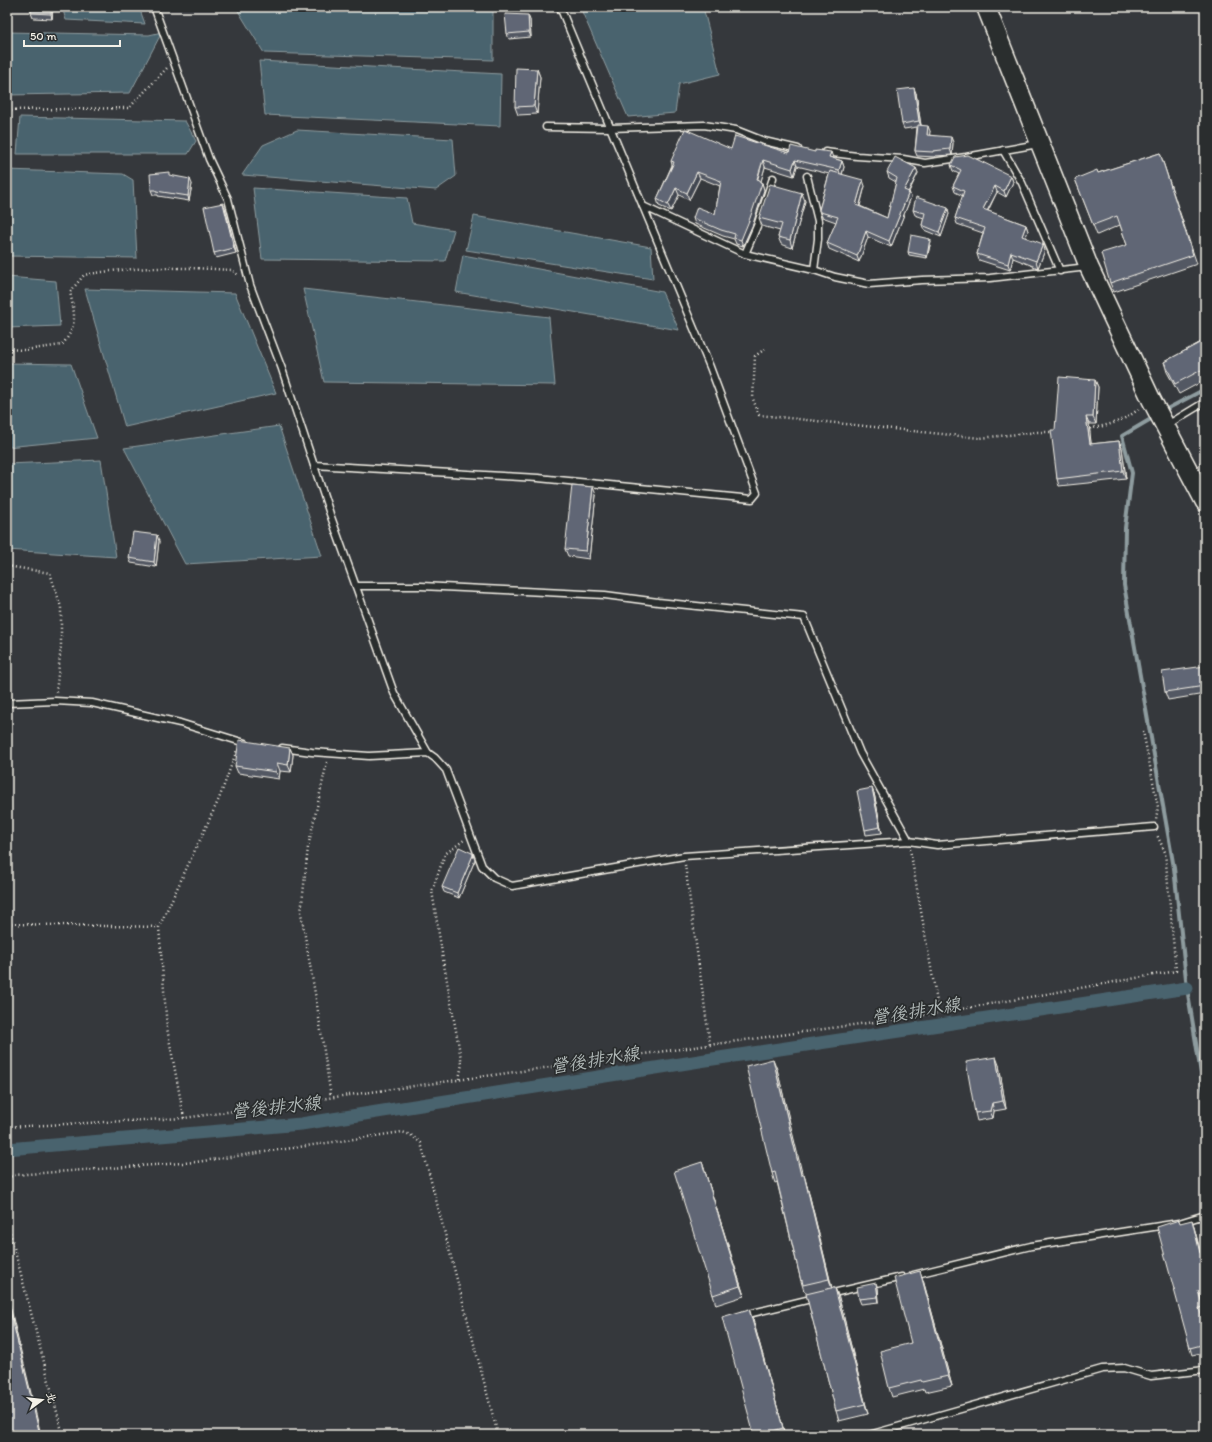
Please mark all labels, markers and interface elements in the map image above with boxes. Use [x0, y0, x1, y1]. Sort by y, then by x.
scale bar [24, 22, 120, 48]
text: 50 m [30, 29, 56, 43]
water label: 營後排水線 [870, 993, 963, 1029]
water label: 營後排水線 [549, 1042, 642, 1078]
water label: 營後排水線 [230, 1091, 323, 1123]
north arrow [22, 1380, 62, 1420]
text: 北 [43, 1391, 59, 1405]

